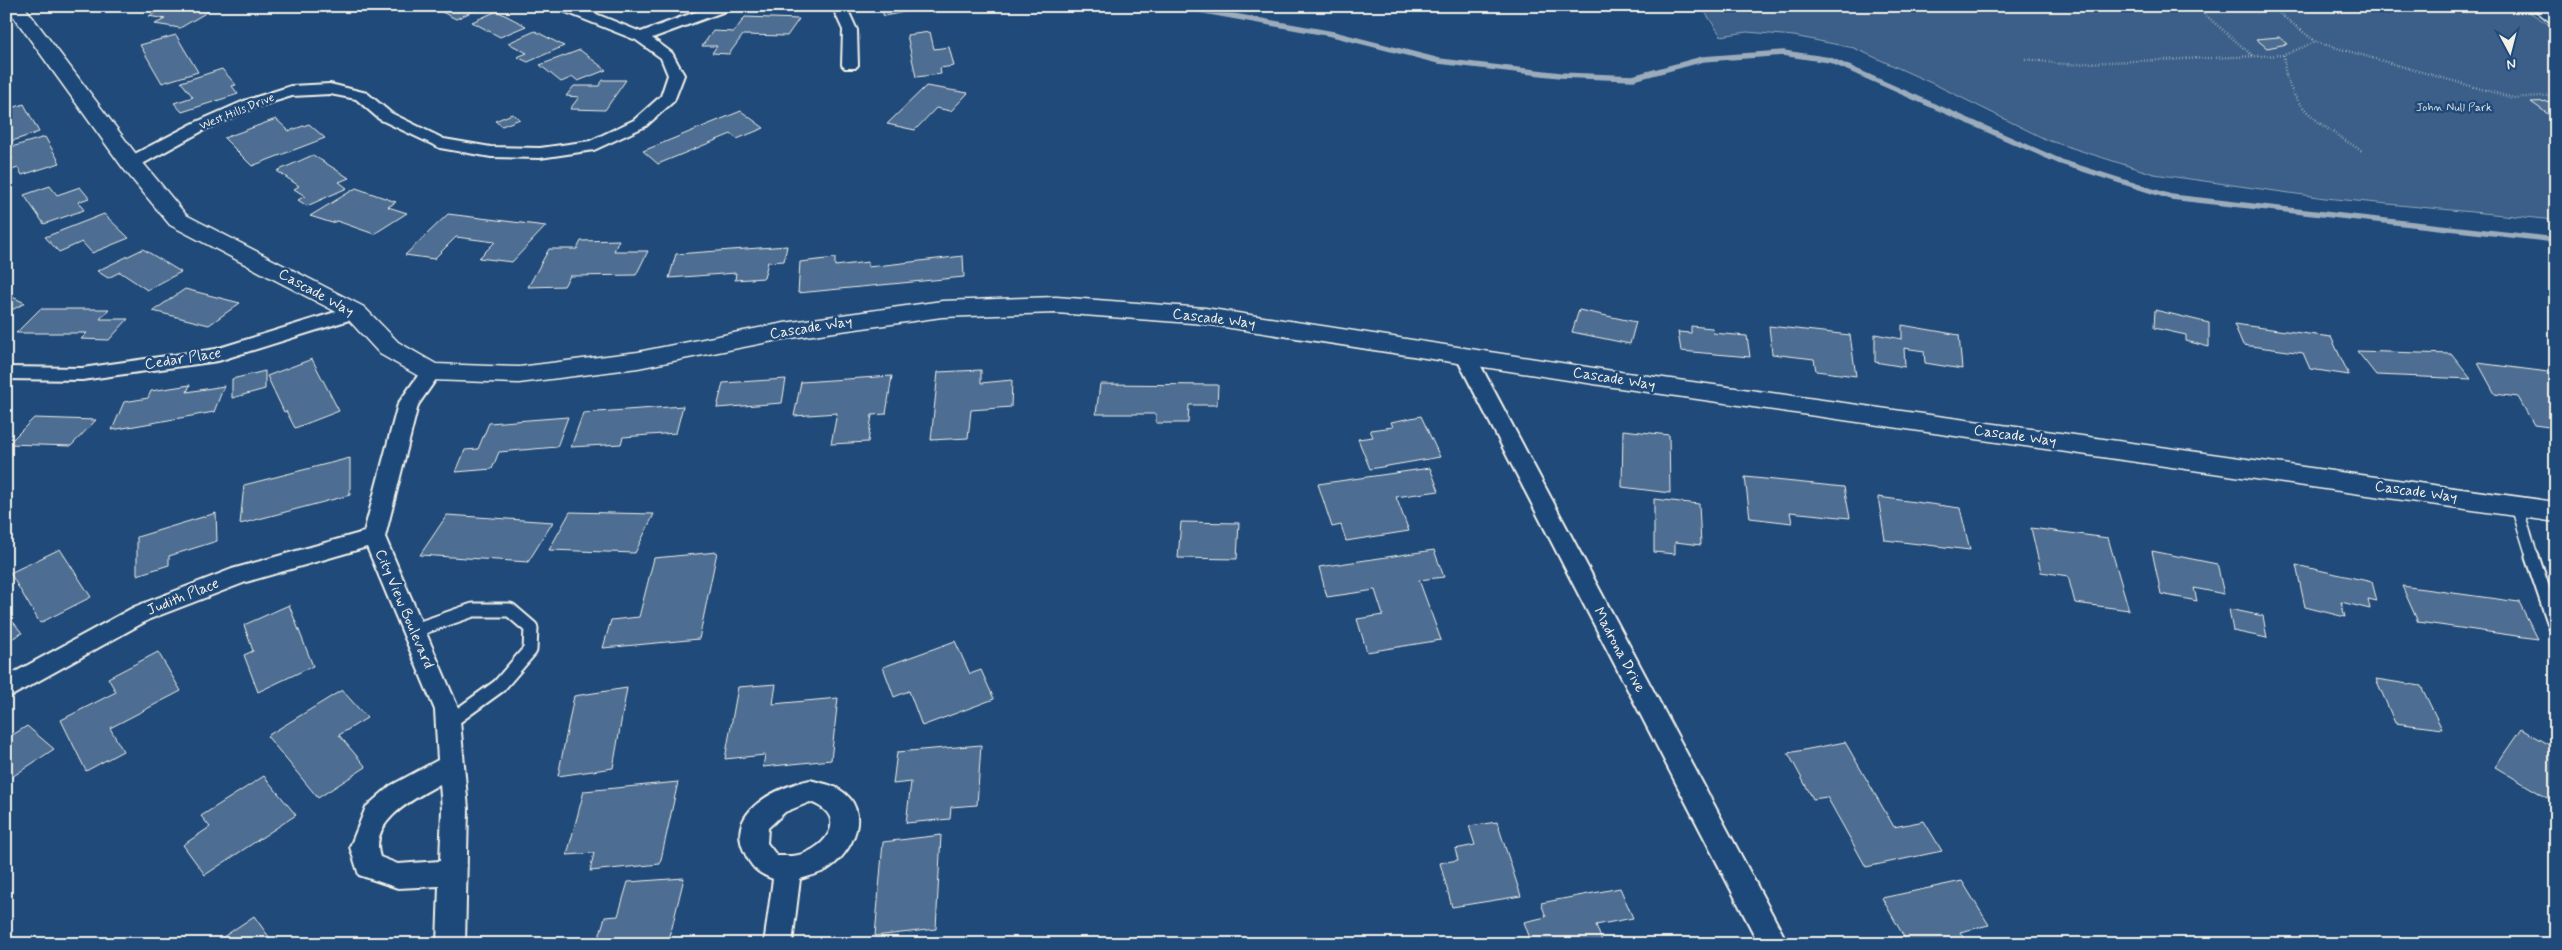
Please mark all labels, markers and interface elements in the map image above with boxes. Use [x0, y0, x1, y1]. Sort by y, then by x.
north arrow [2484, 28, 2534, 78]
text: N [2506, 54, 2517, 73]
street label: West Hills Drive [197, 90, 277, 134]
park label: John Null Park [2416, 100, 2492, 116]
street label: Cascade Way [275, 264, 357, 322]
street label: Cascade Way [1171, 304, 1257, 334]
street label: Cascade Way [768, 312, 854, 344]
street label: Cedar Place [143, 343, 223, 375]
street label: Cascade Way [1571, 363, 1657, 395]
street label: Cascade Way [1972, 420, 2058, 452]
street label: Cascade Way [2373, 476, 2459, 508]
street label: City View Boulevard [370, 546, 438, 672]
street label: Judith Place [144, 573, 222, 621]
street label: Madrona Drive [1588, 604, 1650, 696]

